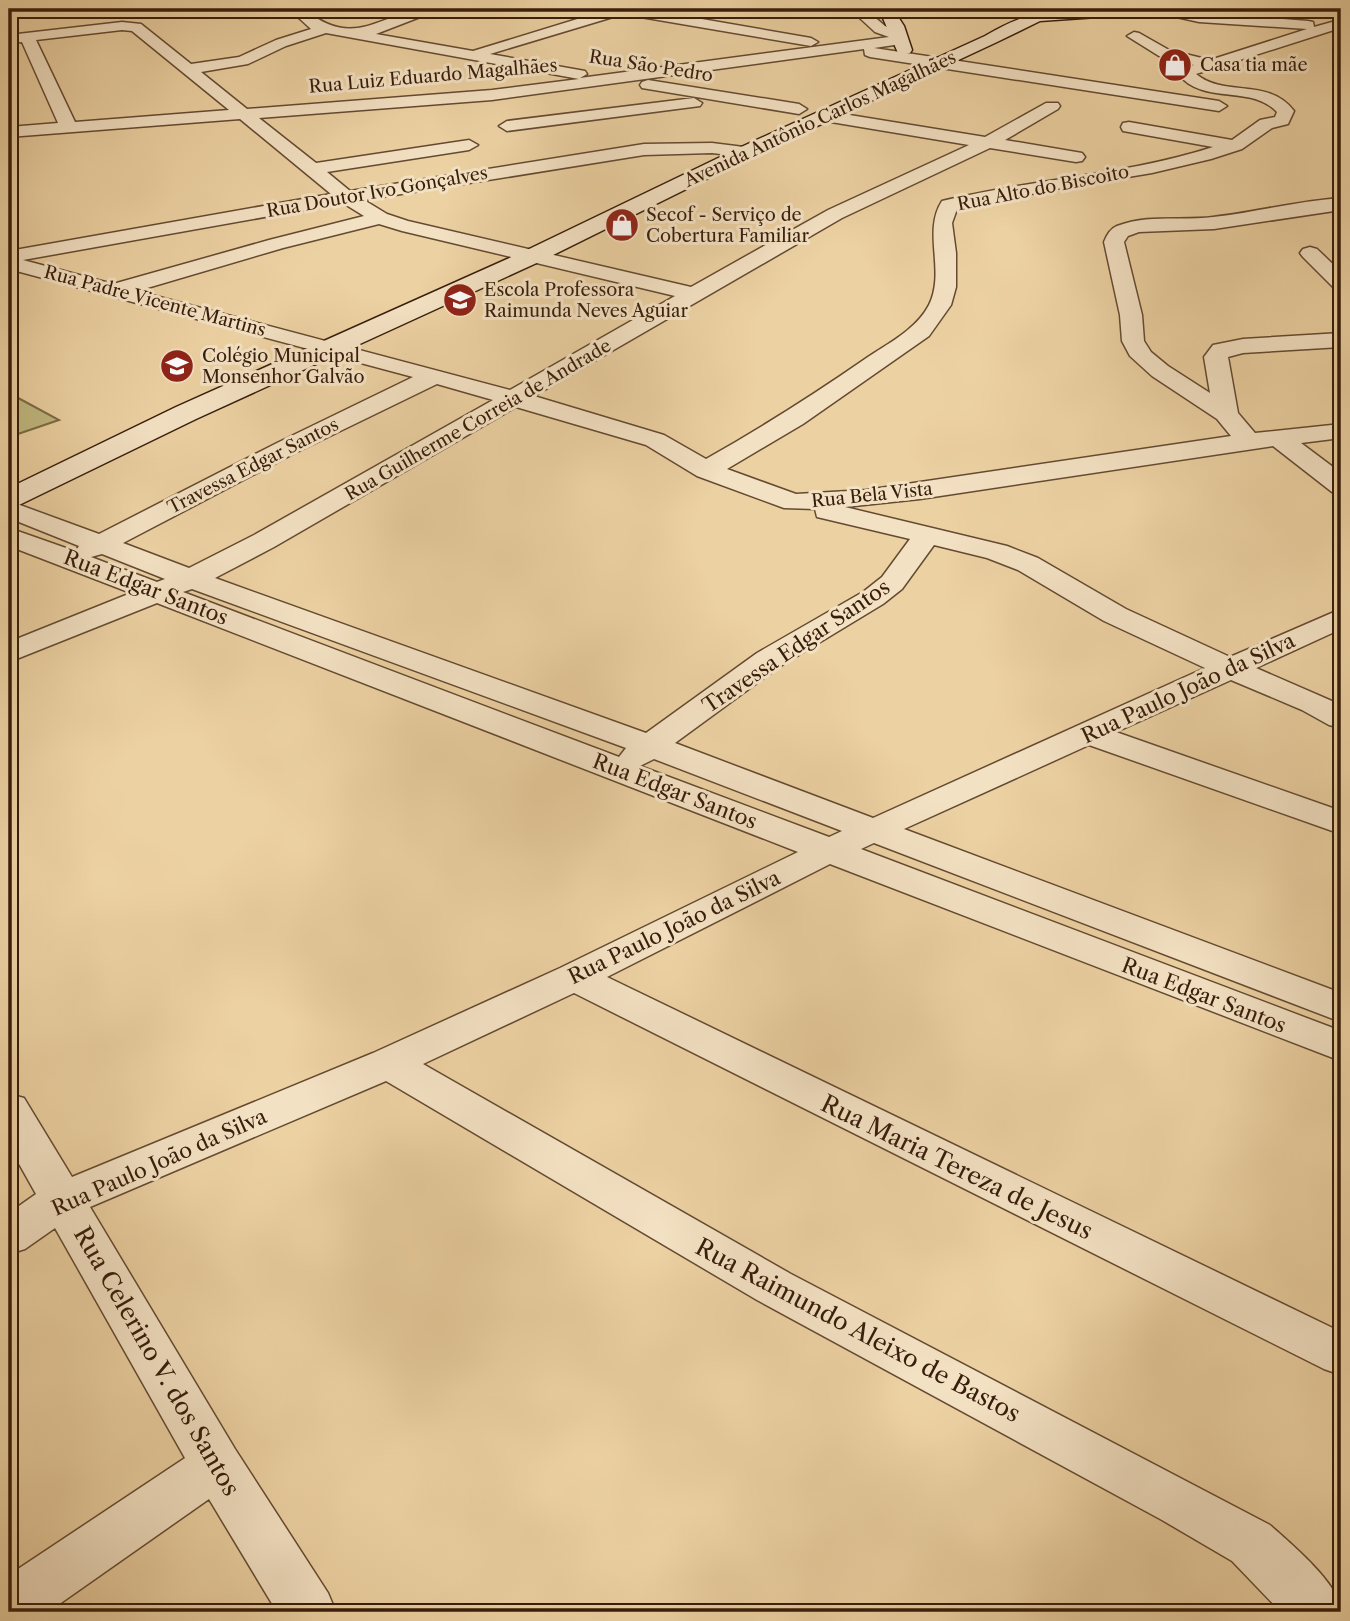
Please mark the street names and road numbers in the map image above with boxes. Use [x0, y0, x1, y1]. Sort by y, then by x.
street label: Rua São Pedro [587, 45, 715, 87]
street label: Avenida Antônio Carlos Magalhães [680, 46, 960, 192]
street label: Rua Luiz Eduardo Magalhães [308, 54, 558, 98]
street label: Rua Alto do Biscoito [955, 161, 1131, 215]
street label: Rua Doutor Ivo Gonçalves [265, 162, 489, 222]
street label: Rua Padre Vicente Martins [42, 261, 268, 341]
street label: Rua Guilherme Correia de Andrade [341, 335, 615, 505]
street label: Travessa Edgar Santos [164, 413, 342, 519]
street label: Rua Bela Vista [810, 478, 934, 512]
street label: Rua Edgar Santos [60, 544, 232, 630]
street label: Travessa Edgar Santos [698, 574, 894, 718]
street label: Rua Paulo João da Silva [1077, 627, 1300, 748]
street label: Rua Edgar Santos [589, 748, 761, 834]
street label: Rua Paulo João da Silva [564, 864, 785, 989]
street label: Rua Edgar Santos [1118, 952, 1290, 1038]
street label: Rua Maria Tereza de Jesus [816, 1089, 1098, 1245]
street label: Rua Paulo João da Silva [48, 1103, 271, 1221]
street label: Rua Celerino V. dos Santos [68, 1221, 246, 1501]
street label: Rua Raimundo Aleixo de Bastos [691, 1232, 1025, 1428]

